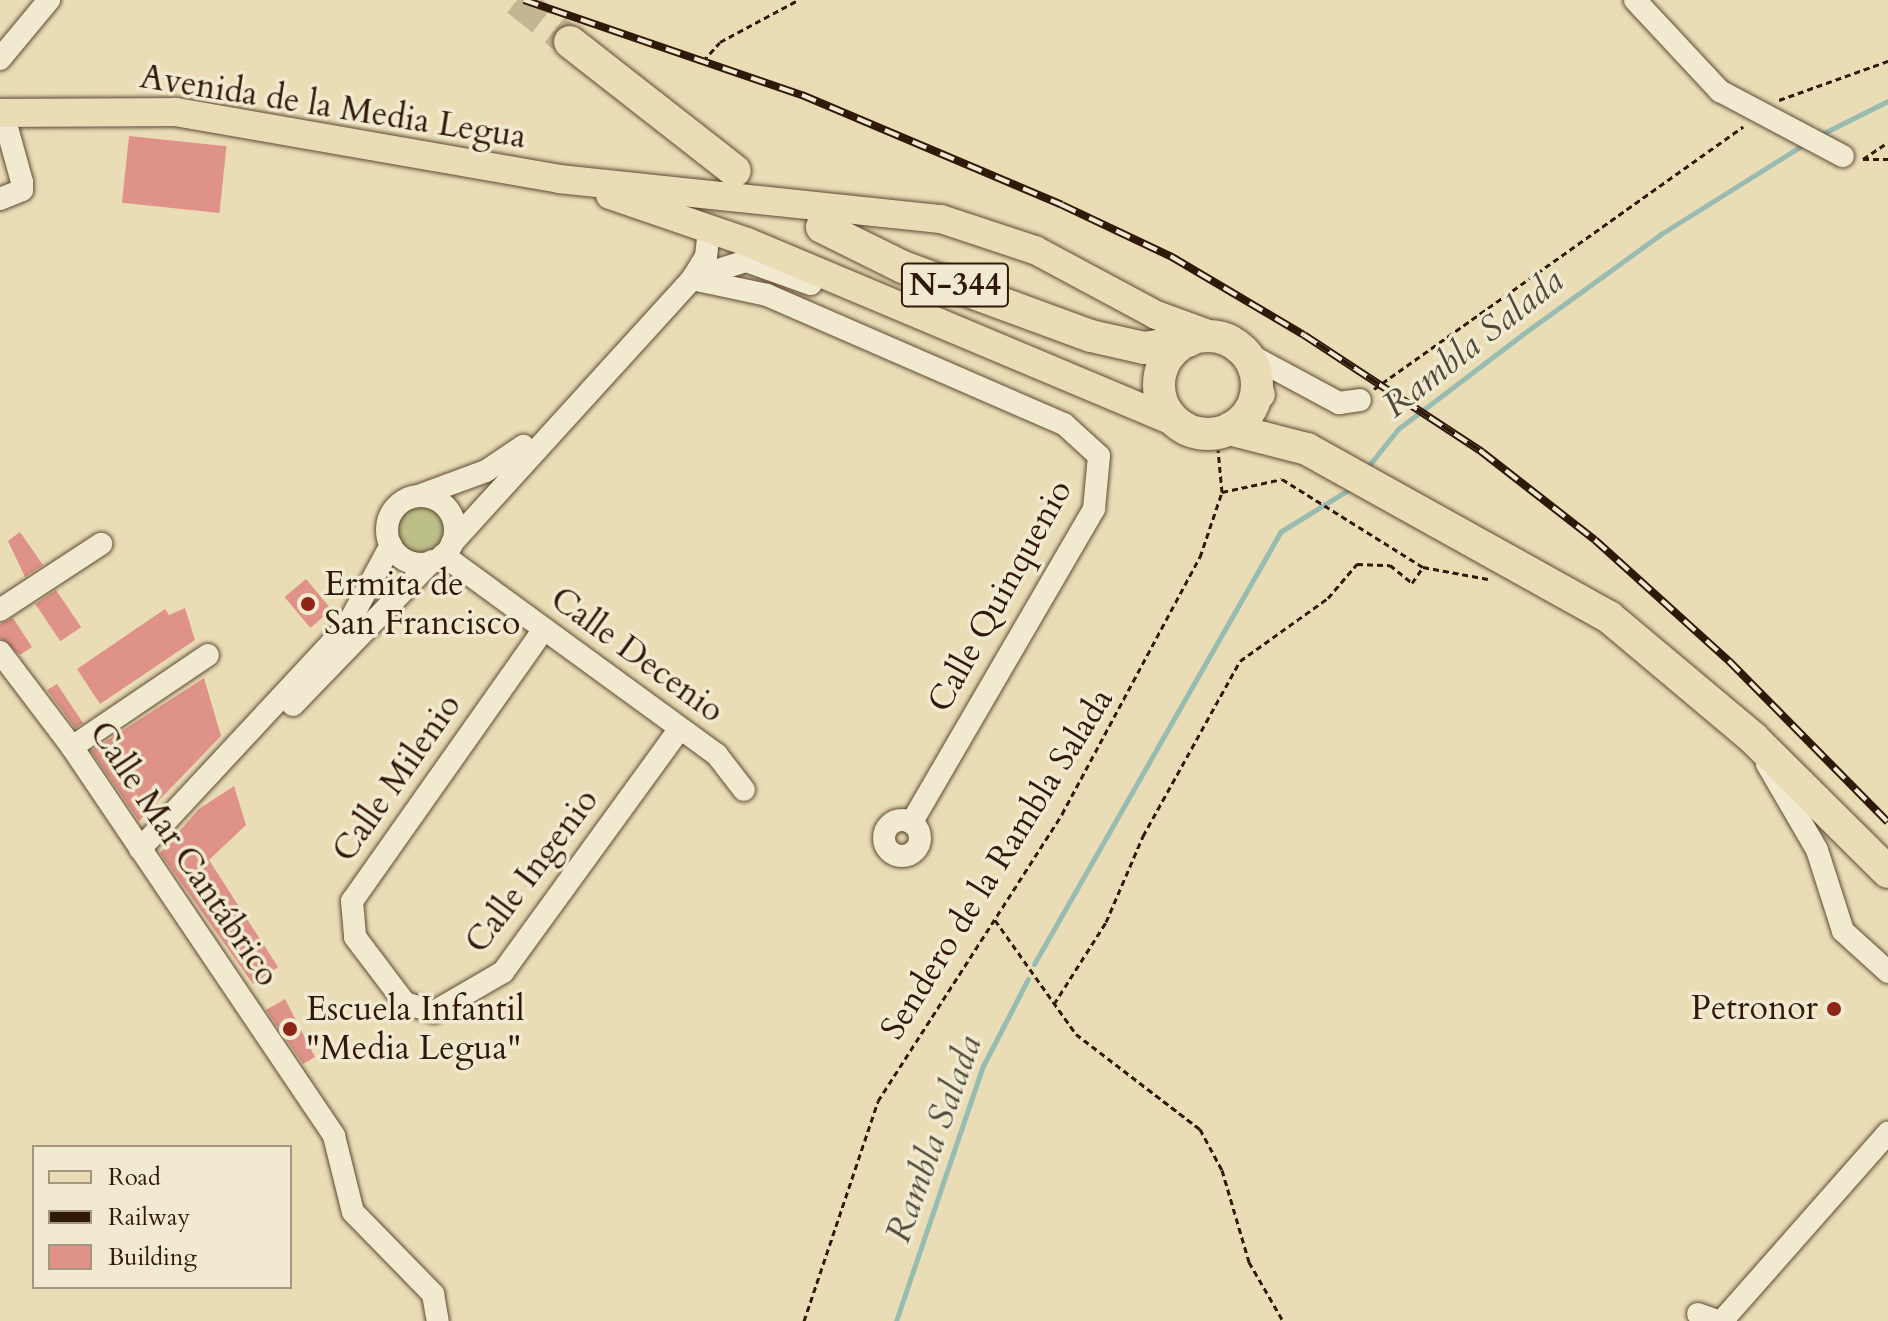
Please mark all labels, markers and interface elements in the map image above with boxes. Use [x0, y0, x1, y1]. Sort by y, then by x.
street label: Avenida de la Media Legua [137, 56, 529, 158]
road number: N-344 [899, 257, 1011, 313]
water label: Rambla Salada [1374, 259, 1572, 427]
street label: Calle Quinquenio [919, 473, 1081, 719]
place label: Ermita de San Francisco [324, 564, 520, 644]
street label: Calle Decenio [543, 579, 731, 731]
marker: Ermita de San Francisco [299, 595, 317, 613]
street label: Sendero de la Rambla Salada [872, 681, 1122, 1047]
street label: Calle Milenio [324, 686, 470, 870]
street label: Calle Mar Cantábrico [80, 714, 288, 994]
street label: Calle Ingenio [457, 781, 607, 961]
place label: Escuela Infantil "Media Legua" [306, 989, 525, 1068]
place label: Petronor [1691, 989, 1818, 1029]
marker: Petronor [1825, 1000, 1843, 1018]
marker: Escuela Infantil "Media Legua" [281, 1020, 299, 1038]
water label: Rambla Salada [877, 1030, 991, 1248]
legend [32, 1145, 292, 1289]
text: Road [108, 1161, 161, 1194]
text: Railway [108, 1201, 190, 1234]
text: Building [108, 1241, 197, 1274]

